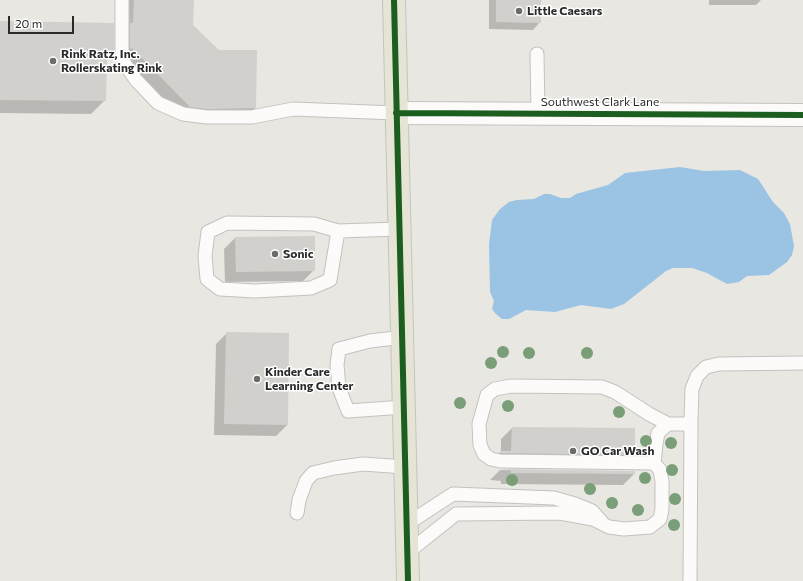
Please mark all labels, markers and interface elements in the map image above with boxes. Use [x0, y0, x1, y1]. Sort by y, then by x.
place label: Little Caesars [527, 4, 602, 18]
marker: Little Caesars [514, 6, 524, 16]
scale bar [10, 8, 76, 34]
text: 20 m [15, 16, 42, 30]
place label: Rink Ratz, Inc. Rollerskating Rink [61, 47, 162, 75]
marker: Rink Ratz, Inc. Rollerskating Rink [48, 56, 58, 66]
street label: Southwest Clark Lane [541, 95, 659, 109]
place label: Sonic [283, 247, 313, 261]
marker: Sonic [270, 249, 280, 259]
place label: Kinder Care Learning Center [265, 365, 353, 393]
marker: Kinder Care Learning Center [252, 374, 262, 384]
place label: GO Car Wash [581, 444, 654, 458]
marker: GO Car Wash [568, 446, 578, 456]

